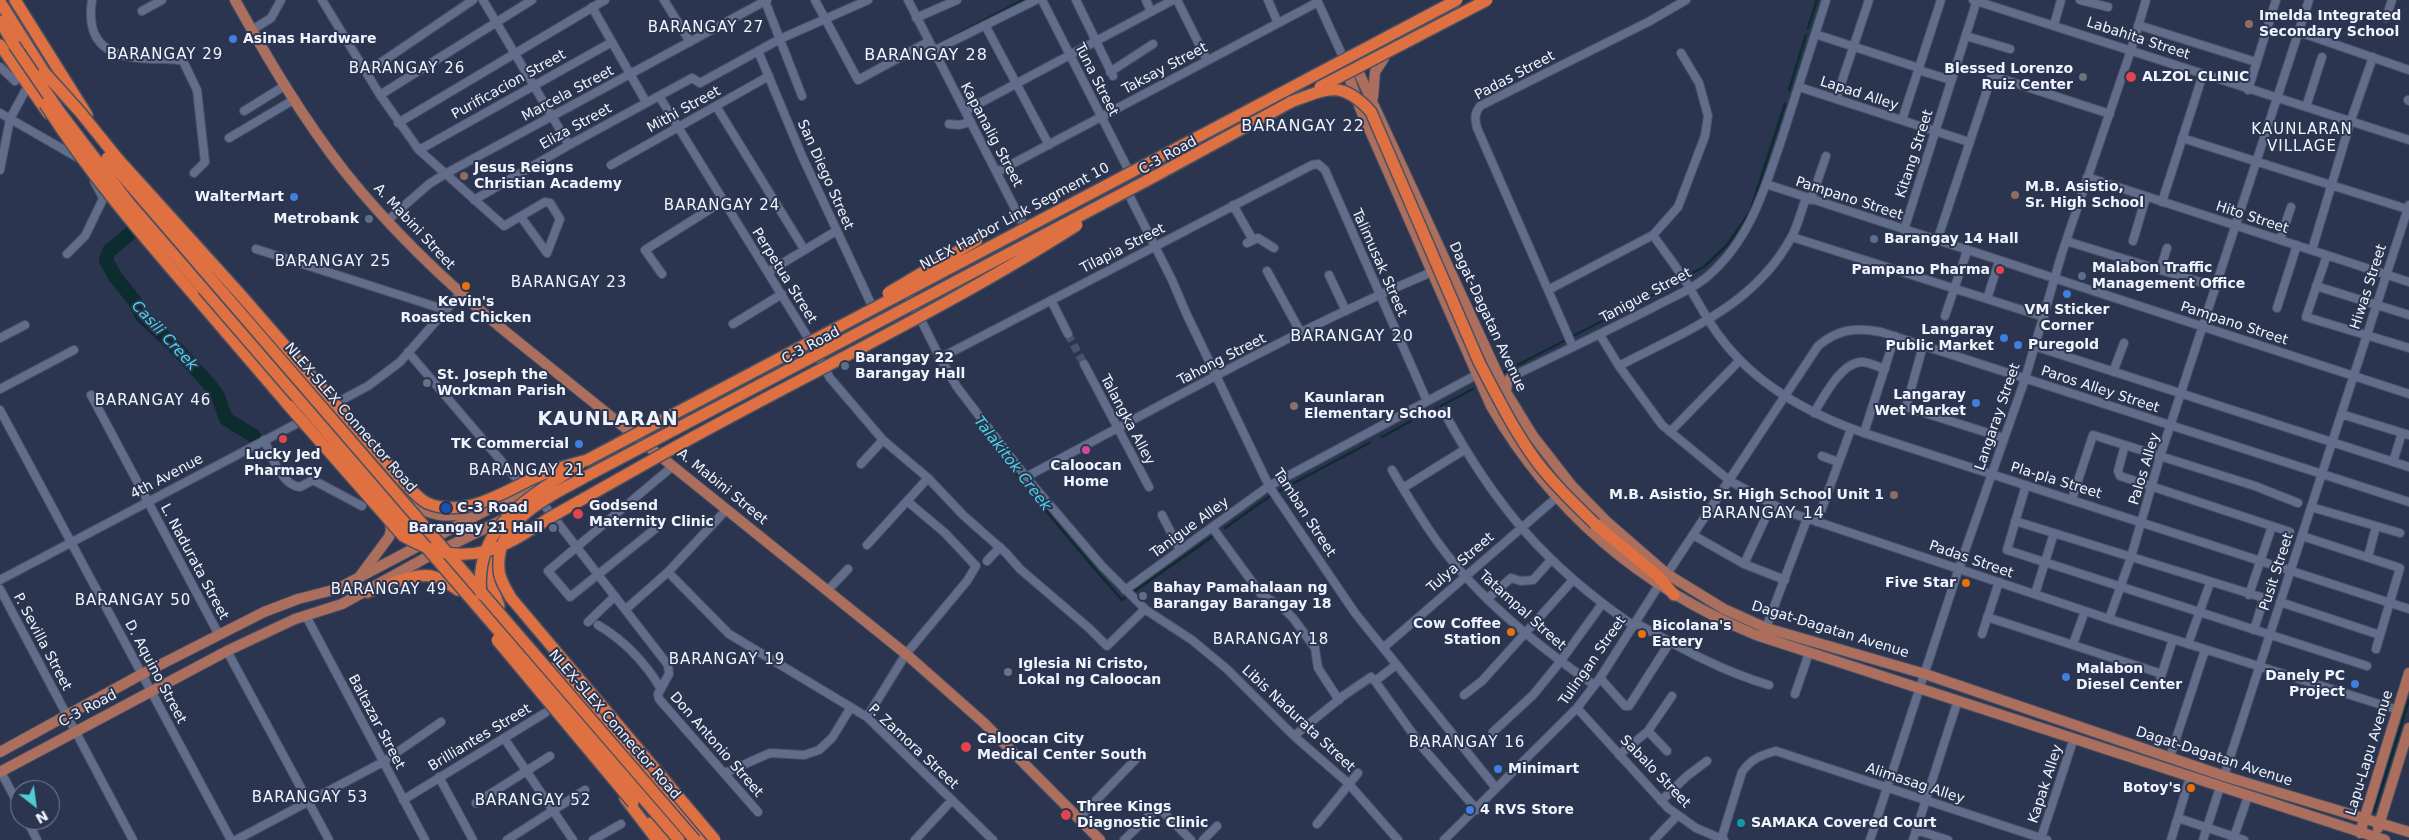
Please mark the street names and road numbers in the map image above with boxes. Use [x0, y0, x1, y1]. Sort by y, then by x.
street label: Labahita Street [2084, 14, 2192, 64]
street label: Taksay Street [1120, 40, 1210, 98]
street label: Tuna Street [1070, 41, 1122, 119]
street label: Purificacion Street [449, 47, 569, 123]
street label: Padas Street [1472, 48, 1558, 104]
street label: Marcela Street [519, 63, 617, 125]
street label: Lapad Alley [1818, 73, 1900, 115]
street label: Kapanalig Street [956, 80, 1026, 190]
street label: Mithi Street [644, 83, 724, 137]
street label: Eliza Street [537, 100, 615, 154]
street label: Kitang Street [1893, 108, 1937, 200]
street label: San Diego Street [793, 117, 857, 233]
street label: C-3 Road [1136, 133, 1200, 179]
street label: NLEX Harbor Link Segment 10 [917, 160, 1113, 274]
street label: Pampano Street [1793, 174, 1905, 224]
street label: A. Mabini Street [370, 181, 458, 273]
street label: Hito Street [2214, 198, 2290, 238]
street label: Talimusak Street [1348, 207, 1410, 319]
street label: Tilapia Street [1078, 220, 1168, 278]
street label: Perpetua Street [748, 225, 820, 327]
street label: Dagat-Dagatan Avenue [1445, 239, 1529, 395]
street label: Hiwas Street [2347, 242, 2391, 332]
street label: Tanigue Street [1597, 265, 1695, 327]
street label: Pampano Street [2178, 299, 2290, 349]
street label: C-3 Road [779, 324, 843, 368]
street label: Tahong Street [1175, 330, 1269, 390]
street label: NLEX-SLEX Connector Road [281, 340, 419, 496]
street label: Langaray Street [1972, 361, 2024, 473]
street label: Paros Alley Street [2039, 363, 2161, 417]
street label: Talangka Alley [1096, 372, 1158, 468]
street label: Palos Alley [2126, 431, 2164, 507]
street label: A. Mabini Street [673, 445, 771, 529]
street label: 4th Avenue [128, 451, 206, 503]
street label: Pla-pla Street [2008, 459, 2104, 503]
street label: Tamban Street [1269, 466, 1339, 560]
street label: Tanigue Alley [1148, 494, 1232, 562]
street label: L. Nadurata Street [156, 501, 232, 623]
street label: Tulya Street [1424, 529, 1498, 597]
street label: Pusit Street [2257, 531, 2297, 613]
street label: Padas Street [1927, 538, 2015, 582]
street label: Tatampal Street [1475, 568, 1569, 654]
street label: P. Sevilla Street [9, 590, 75, 694]
street label: Dagat-Dagatan Avenue [1749, 598, 1911, 662]
street label: Tulingan Street [1556, 613, 1630, 709]
street label: D. Aquino Street [121, 617, 189, 727]
street label: NLEX-SLEX Connector Road [545, 647, 683, 803]
street label: Libis Nadurata Street [1238, 662, 1358, 776]
street label: Baltazar Street [344, 672, 408, 772]
street label: C-3 Road [56, 687, 120, 731]
street label: Lapu-Lapu Avenue [2343, 688, 2397, 818]
street label: Don Antonio Street [666, 689, 766, 801]
street label: Brilliantes Street [426, 701, 534, 775]
street label: P. Zamora Street [865, 701, 961, 793]
street label: Dagat-Dagatan Avenue [2134, 724, 2294, 790]
street label: Sabalo Street [1616, 732, 1694, 812]
street label: Kapak Alley [2025, 743, 2067, 825]
street label: Alimasag Alley [1863, 760, 1967, 808]

